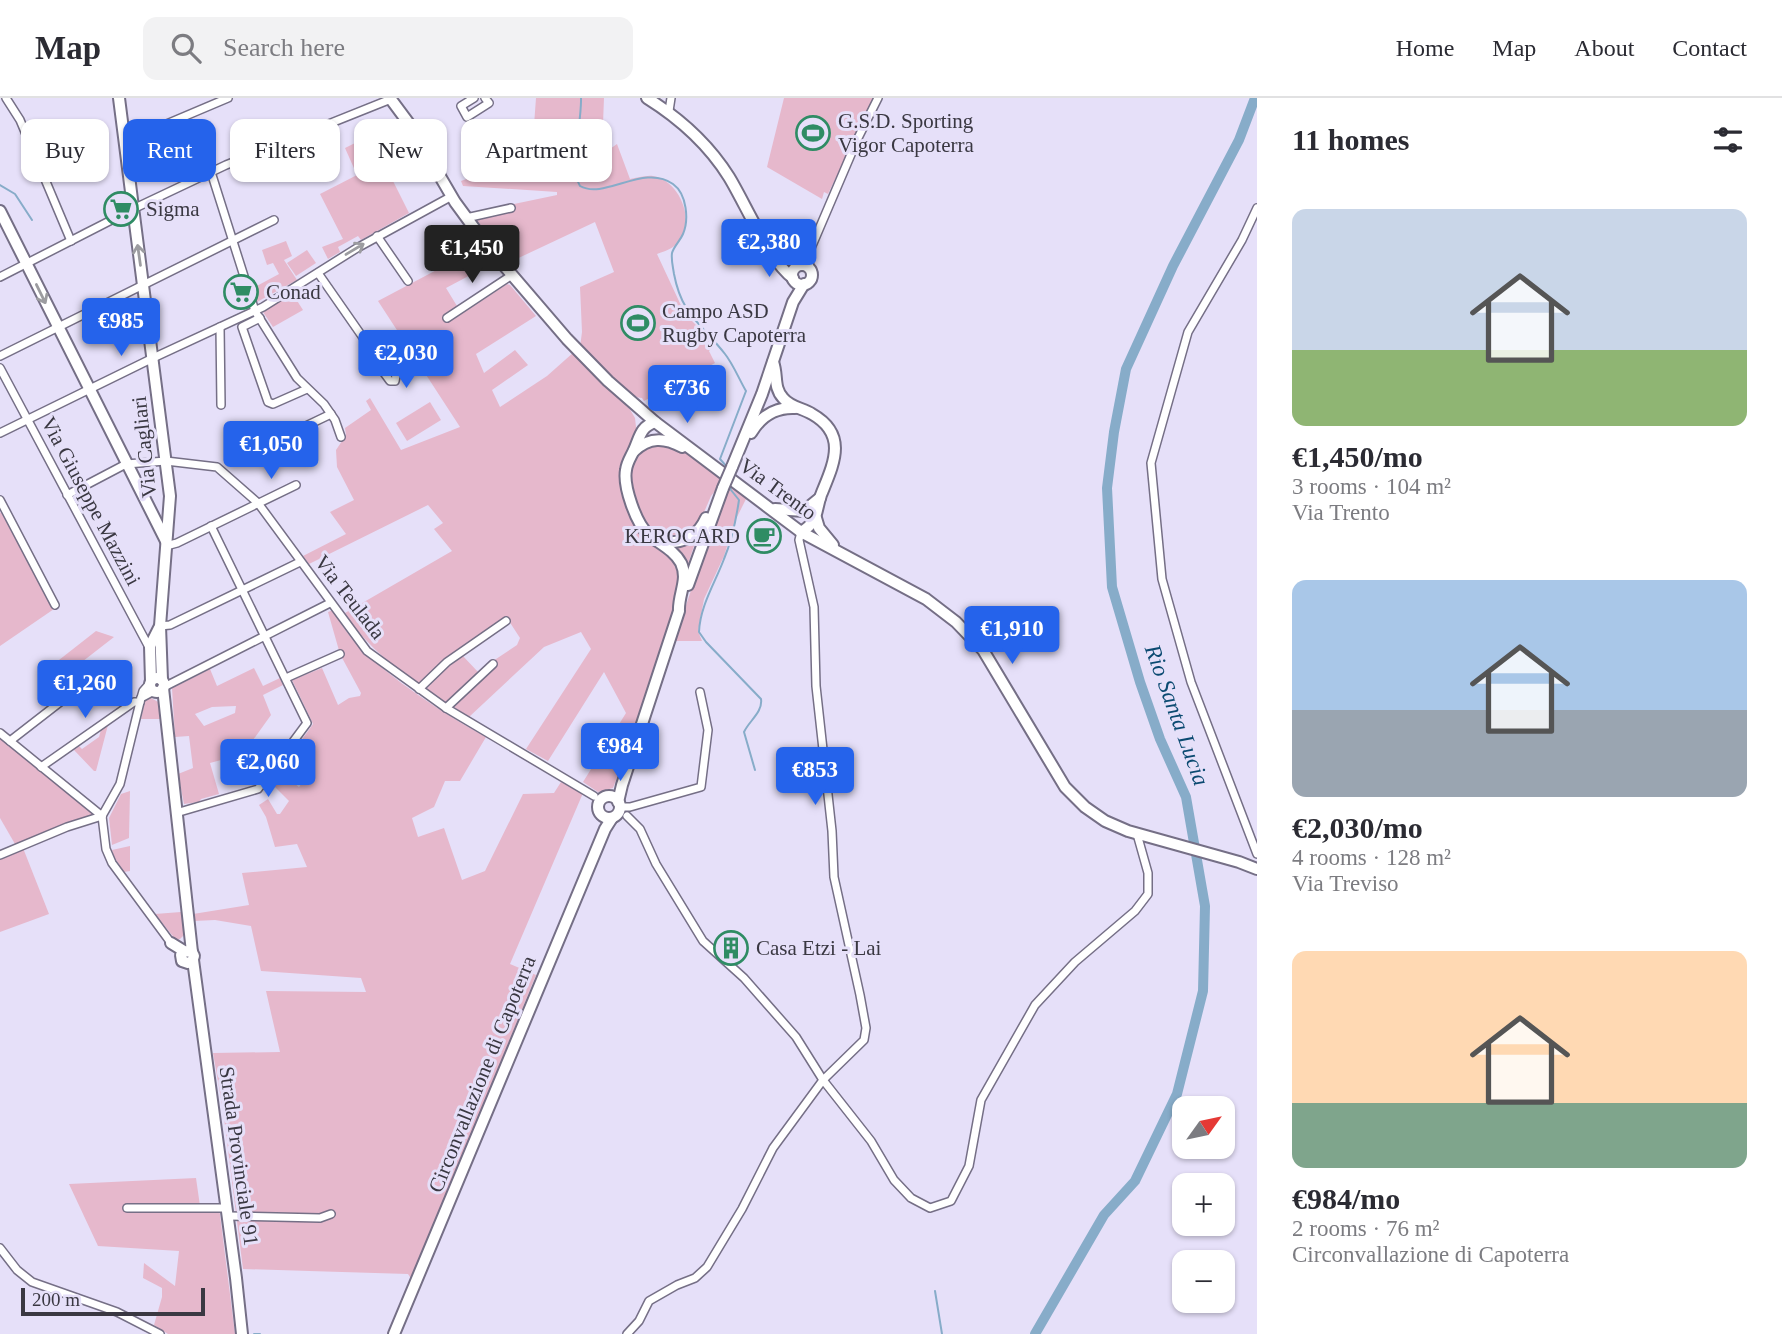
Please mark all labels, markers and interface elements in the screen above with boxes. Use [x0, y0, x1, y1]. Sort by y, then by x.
search box [143, 17, 633, 80]
icon: search [167, 29, 205, 67]
text: Map [35, 30, 101, 66]
text: Search here [223, 33, 345, 62]
text: Home [1396, 35, 1454, 61]
text: Map [1492, 35, 1536, 61]
text: About [1574, 35, 1634, 61]
text: Contact [1672, 35, 1747, 61]
place label: G.S.D. Sporting Vigor Capoterra [838, 109, 974, 157]
sports icon: G.S.D. Sporting Vigor Capoterra [794, 114, 832, 152]
chip: Buy [21, 119, 109, 182]
chip: Rent [123, 119, 216, 182]
chip: Filters [230, 119, 340, 182]
chip: New [354, 119, 447, 182]
chip: Apartment [461, 119, 612, 182]
icon: filters [1709, 121, 1747, 159]
text: 11 homes [1292, 123, 1410, 156]
supermarket icon: Sigma [102, 190, 140, 228]
place label: Sigma [146, 197, 200, 221]
pin: €2,380 [712, 220, 826, 279]
pin: €1,450 [415, 226, 529, 285]
text: €2,380 [737, 229, 801, 254]
text: €1,450 [440, 235, 504, 260]
one-way arrow [344, 242, 364, 256]
one-way arrow [133, 244, 146, 267]
icon: home [1457, 255, 1583, 381]
supermarket icon: Conad [222, 273, 260, 311]
place label: Conad [266, 280, 321, 304]
one-way arrow [34, 283, 48, 304]
pin: €985 [80, 299, 162, 358]
place label: Campo ASD Rugby Capoterra [662, 299, 807, 347]
sports icon: Campo ASD Rugby Capoterra [619, 304, 657, 342]
text: €985 [98, 308, 144, 333]
pin: €2,030 [349, 330, 463, 390]
text: €2,030 [374, 340, 438, 365]
pin: €736 [646, 366, 728, 425]
text: €736 [664, 375, 710, 400]
street label: Via Cagliari [127, 395, 161, 499]
street label: Via Giuseppe Mazzini [36, 413, 146, 590]
pin: €1,050 [214, 422, 328, 481]
text: €1,050 [239, 431, 303, 456]
text: €1,450/mo [1292, 440, 1423, 473]
street label: Via Trento [735, 453, 821, 525]
text: 3 rooms · 104 m² [1292, 474, 1451, 499]
text: Via Trento [1292, 500, 1390, 525]
cafe icon: KEROCARD [745, 517, 783, 555]
place label: KEROCARD [624, 524, 740, 548]
street label: Via Teulada [310, 550, 391, 644]
pin: €1,910 [955, 606, 1069, 666]
text: €1,910 [980, 616, 1044, 641]
icon: home [1457, 626, 1583, 752]
water label: Rio Santa Lucia [1140, 640, 1214, 789]
pin: €1,260 [28, 660, 142, 720]
text: €1,260 [53, 670, 117, 695]
pin: €984 [579, 724, 661, 783]
text: €984 [597, 733, 643, 758]
pin: €2,060 [211, 740, 325, 799]
pin: €853 [774, 748, 856, 807]
text: €2,060 [236, 749, 300, 774]
text: €853 [792, 757, 838, 782]
text: €2,030/mo [1292, 811, 1423, 844]
text: 4 rooms · 128 m² [1292, 845, 1451, 870]
text: Via Treviso [1292, 871, 1399, 896]
building icon: Casa Etzi - Lai [712, 929, 750, 967]
place label: Casa Etzi - Lai [756, 936, 882, 960]
street label: Circonvallazione di Capoterra [423, 952, 541, 1196]
icon: home [1457, 997, 1583, 1123]
street label: Strada Provinciale 91 [215, 1065, 263, 1247]
north arrow [1172, 1096, 1236, 1158]
map controls [1172, 1096, 1235, 1313]
button: + [1172, 1173, 1235, 1236]
text: €984/mo [1292, 1182, 1400, 1215]
text: 2 rooms · 76 m² [1292, 1216, 1439, 1241]
text: Circonvallazione di Capoterra [1292, 1242, 1569, 1267]
button: − [1172, 1250, 1235, 1313]
scale bar [21, 1285, 205, 1317]
text: 200 m [32, 1289, 80, 1310]

